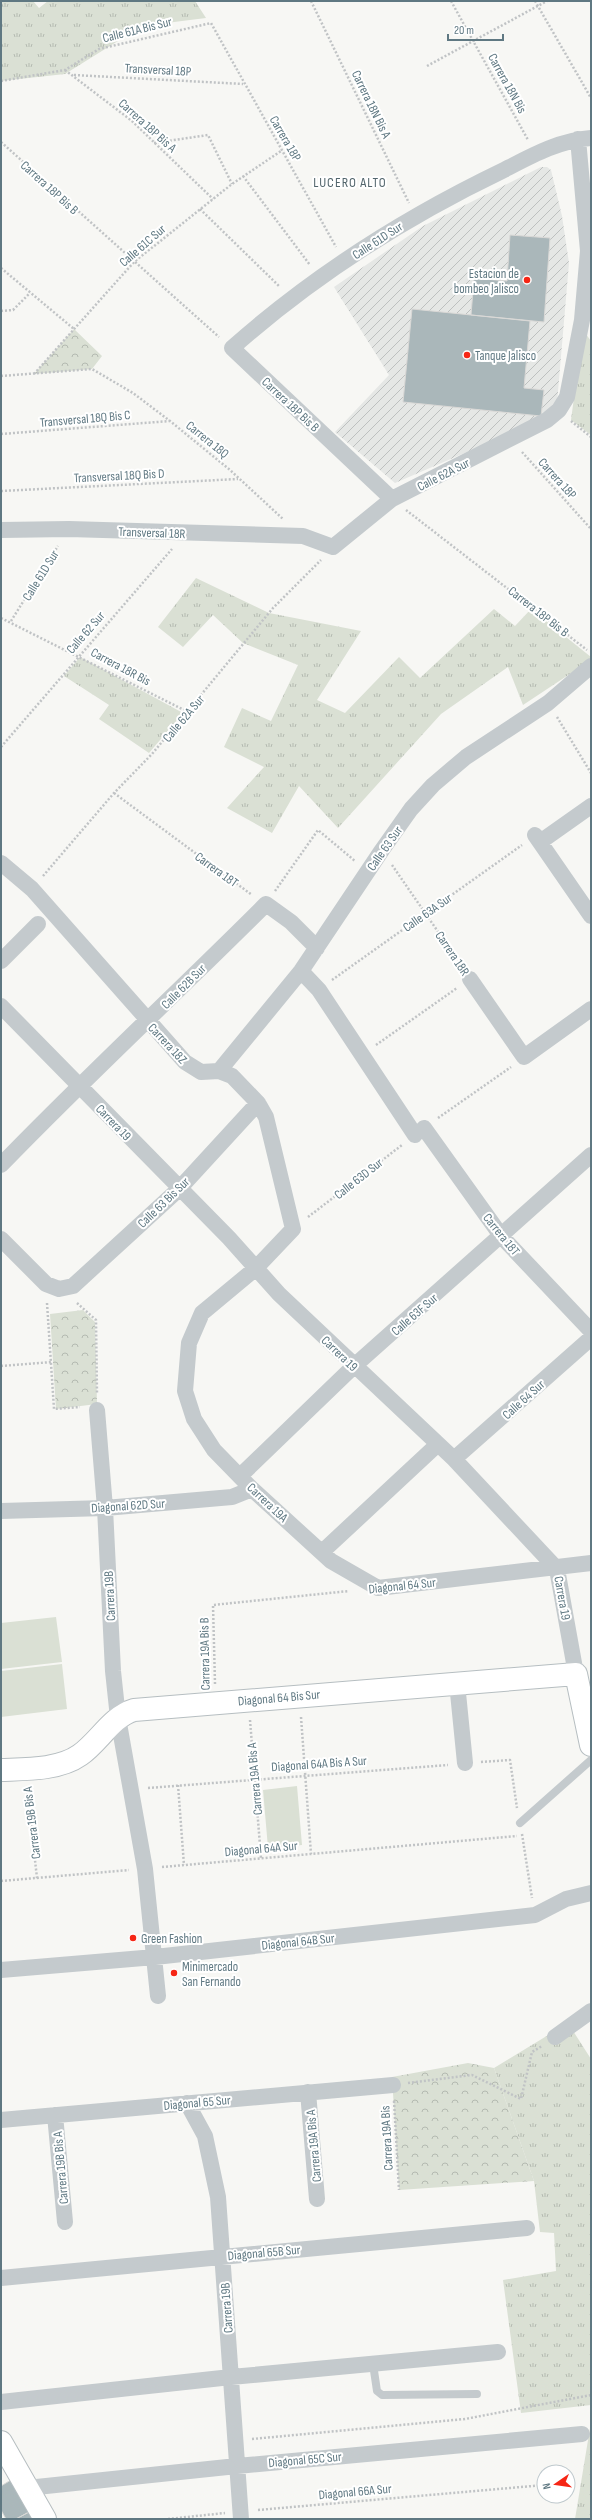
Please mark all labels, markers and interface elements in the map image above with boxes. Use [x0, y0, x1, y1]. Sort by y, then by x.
street label: Calle 61A Bis Sur [101, 14, 174, 46]
scale bar [448, 16, 503, 42]
text: 20 m [454, 23, 474, 38]
street label: Carrera 18N Bis [484, 51, 530, 117]
street label: Transversal 18P [124, 60, 192, 80]
street label: Carrera 18N Bis A [348, 68, 395, 141]
street label: Carrera 18P Bis A [115, 96, 180, 156]
street label: Carrera 18P [266, 113, 305, 165]
street label: Carrera 18P Bis B [17, 157, 82, 218]
district label: LUCERO ALTO [313, 174, 387, 191]
street label: Calle 61D Sur [349, 219, 406, 263]
street label: Calle 61C Sur [116, 221, 169, 270]
place label: Estacion de bombeo Jalisco [454, 266, 519, 297]
marker: Estacion de bombeo Jalisco [522, 275, 532, 285]
place label: Tanque Jalisco [475, 348, 536, 364]
marker: Tanque Jalisco [462, 350, 472, 360]
street label: Carrera 18P Bis B [258, 374, 323, 436]
street label: Transversal 18Q Bis C [39, 407, 131, 431]
street label: Carrera 18Q [183, 418, 232, 462]
street label: Calle 62A Sur [415, 455, 473, 495]
street label: Carrera 18P [535, 455, 580, 503]
street label: Transversal 18Q Bis D [73, 466, 165, 486]
street label: Transversal 18R [118, 524, 186, 542]
street label: Calle 61D Sur [19, 547, 63, 604]
street label: Carrera 18P Bis B [505, 583, 572, 641]
street label: Calle 62 Sur [63, 608, 109, 657]
street label: Carrera 18R Bis [88, 644, 153, 689]
street label: Calle 62A Sur [159, 692, 208, 746]
street label: Calle 63 Sur [364, 823, 406, 874]
street label: Carrera 18T [192, 849, 241, 891]
street label: Calle 63A Sur [400, 890, 456, 936]
street label: Carrera 18R [431, 928, 473, 979]
street label: Calle 62B Sur [158, 961, 210, 1013]
street label: Carrera 18Z [144, 1020, 191, 1068]
street label: Carrera 19 [92, 1101, 135, 1144]
street label: Calle 63D Sur [331, 1155, 386, 1203]
street label: Calle 63 Bis Sur [134, 1174, 193, 1231]
street label: Carrera 18T [479, 1210, 523, 1259]
street label: Calle 63F Sur [388, 1290, 441, 1339]
street label: Carrera 19 [318, 1333, 361, 1375]
street label: Calle 64 Sur [499, 1376, 548, 1423]
street label: Carrera 19A [244, 1480, 291, 1526]
street label: Diagonal 62D Sur [91, 1495, 166, 1517]
street label: Carrera 19B [101, 1570, 119, 1621]
street label: Diagonal 64 Sur [368, 1574, 437, 1597]
street label: Carrera 19 [550, 1575, 574, 1622]
street label: Carrera 19A Bis B [196, 1617, 214, 1691]
street label: Diagonal 64 Bis Sur [237, 1686, 321, 1710]
street label: Carrera 19A Bis A [244, 1742, 266, 1816]
street label: Diagonal 64A Bis A Sur [271, 1753, 368, 1775]
street label: Carrera 19B Bis A [20, 1785, 44, 1860]
street label: Diagonal 64A Sur [224, 1838, 298, 1860]
street label: Diagonal 64B Sur [261, 1930, 336, 1954]
place label: Green Fashion [141, 1931, 202, 1947]
marker: Green Fashion [128, 1933, 138, 1943]
place label: Minimercado San Fernando [182, 1959, 241, 1990]
marker: Minimercado San Fernando [169, 1968, 179, 1978]
street label: Diagonal 65 Sur [163, 2092, 231, 2114]
street label: Carrera 19A Bis [377, 2105, 397, 2171]
street label: Carrera 19A Bis A [303, 2109, 325, 2183]
street label: Carrera 19B Bis A [50, 2131, 72, 2205]
street label: Diagonal 65B Sur [227, 2242, 301, 2264]
street label: Carrera 19B [217, 2282, 237, 2334]
street label: Diagonal 65C Sur [268, 2449, 343, 2471]
north arrow [536, 2464, 576, 2504]
street label: Diagonal 66A Sur [318, 2481, 392, 2503]
text: N [540, 2482, 554, 2490]

